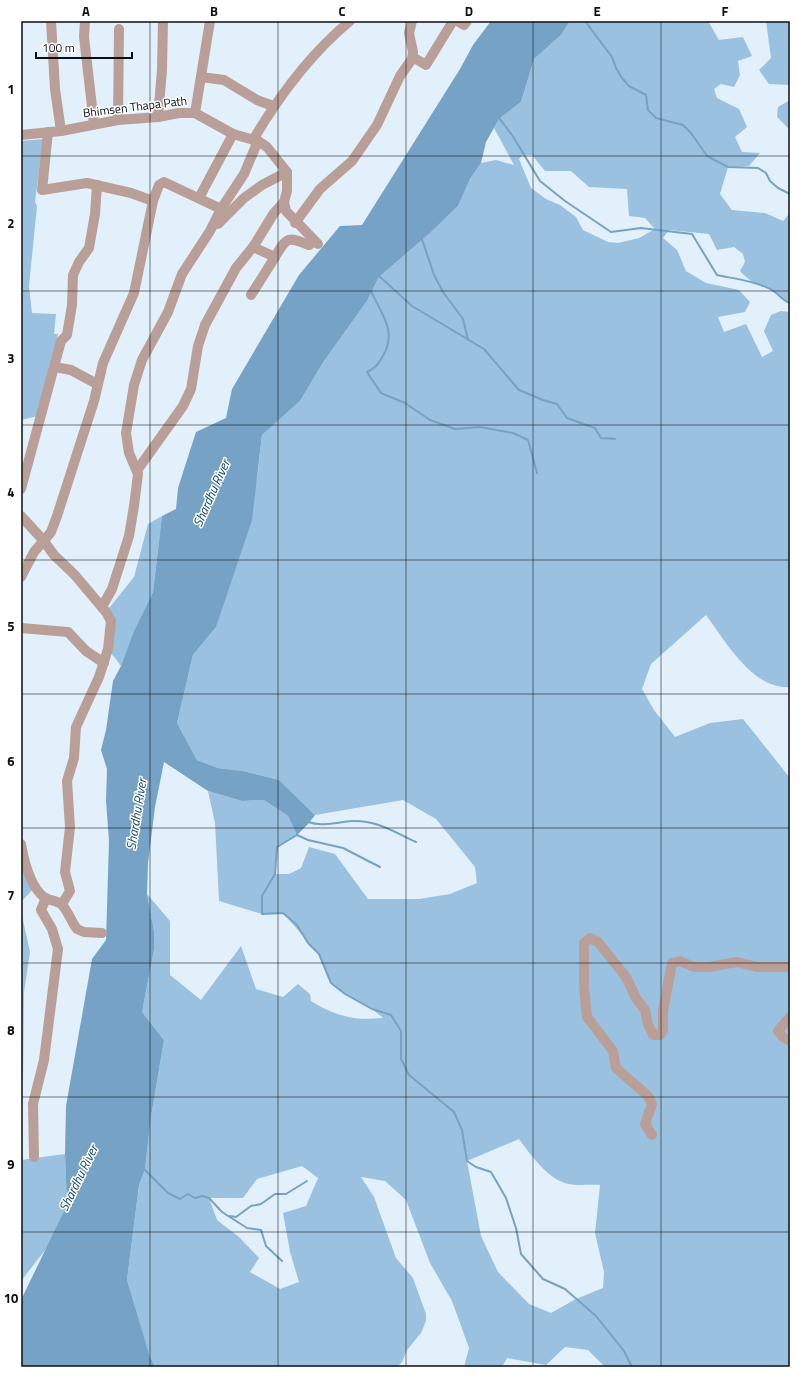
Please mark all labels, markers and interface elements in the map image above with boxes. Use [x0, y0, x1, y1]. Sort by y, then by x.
text: A [82, 1, 90, 21]
text: B [210, 1, 218, 21]
text: C [338, 1, 346, 21]
text: D [465, 1, 473, 21]
text: E [593, 1, 601, 21]
text: F [722, 1, 729, 21]
scale bar [36, 34, 132, 60]
text: 100 m [42, 38, 75, 57]
text: 1 [7, 79, 15, 99]
street label: Bhimsen Thapa Path [82, 91, 188, 122]
text: 2 [7, 213, 15, 233]
text: 3 [7, 348, 15, 368]
water label: Shardhu River [187, 455, 235, 530]
text: 4 [7, 482, 15, 502]
text: 5 [7, 616, 15, 636]
text: 6 [7, 751, 15, 771]
water label: Shardhu River [121, 775, 152, 851]
text: 7 [7, 885, 15, 905]
text: 8 [7, 1020, 15, 1040]
water label: Shardhu River [53, 1140, 104, 1215]
text: 9 [7, 1154, 15, 1174]
text: 10 [4, 1288, 18, 1308]

